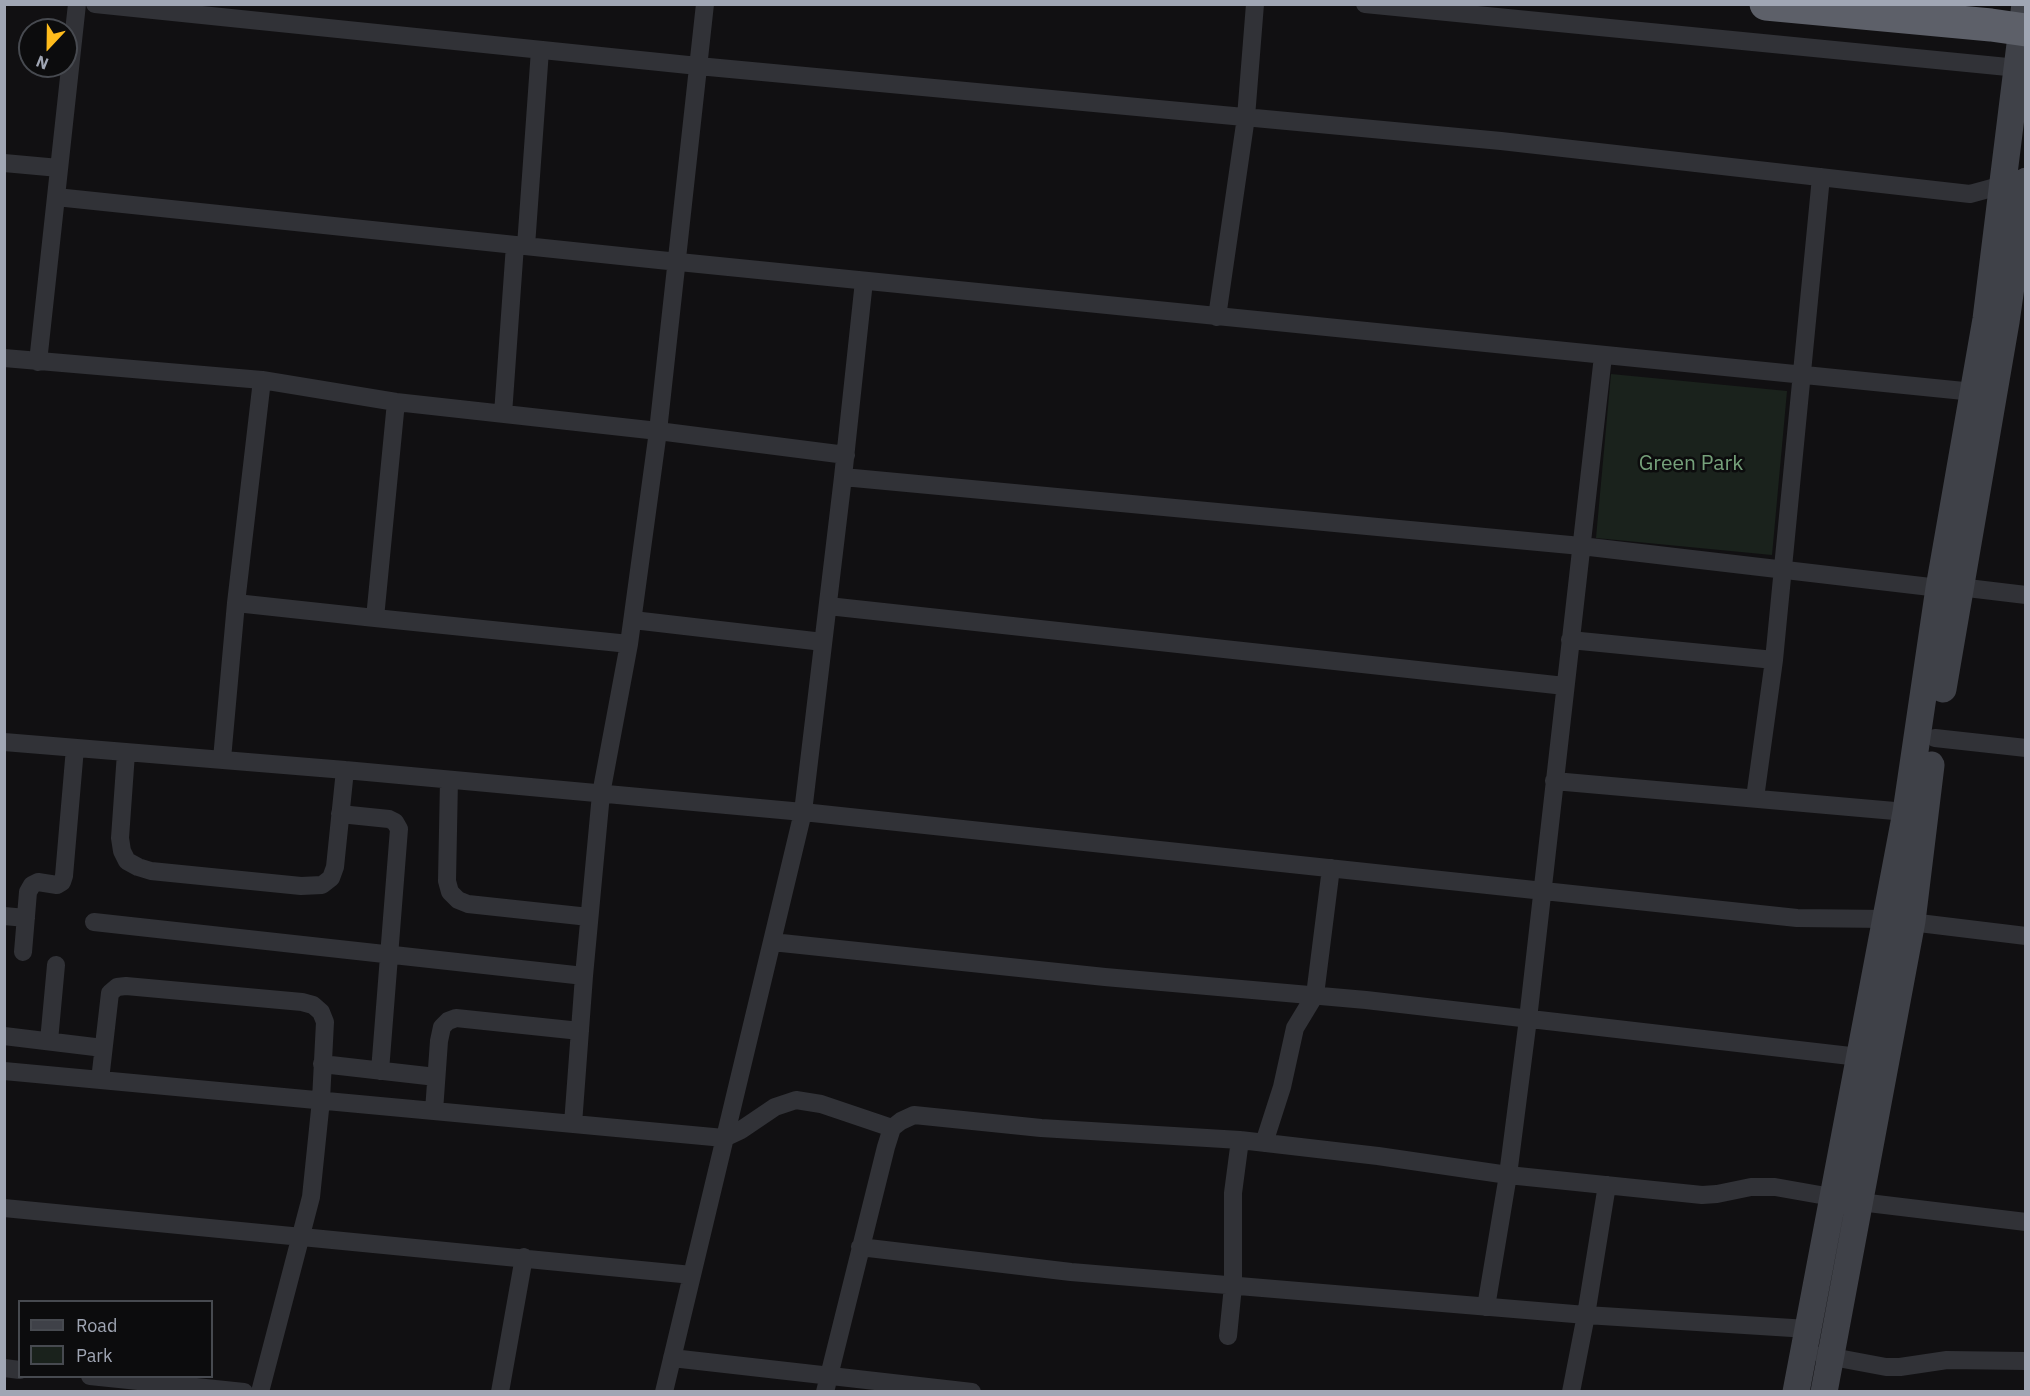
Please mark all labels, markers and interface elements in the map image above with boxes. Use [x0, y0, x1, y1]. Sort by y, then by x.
north arrow [18, 18, 78, 78]
text: N [33, 51, 51, 74]
park label: Green Park [1639, 451, 1743, 477]
legend [18, 1300, 213, 1378]
text: Road [76, 1314, 117, 1337]
text: Park [76, 1344, 112, 1367]

